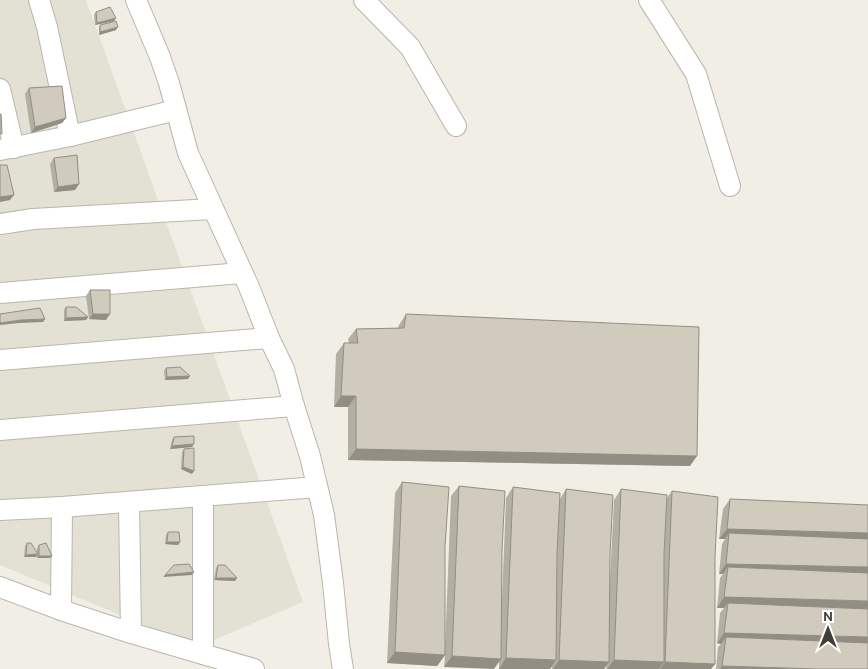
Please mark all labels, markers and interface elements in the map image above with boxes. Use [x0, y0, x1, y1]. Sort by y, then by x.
north arrow [803, 604, 853, 654]
text: N [823, 609, 833, 626]

